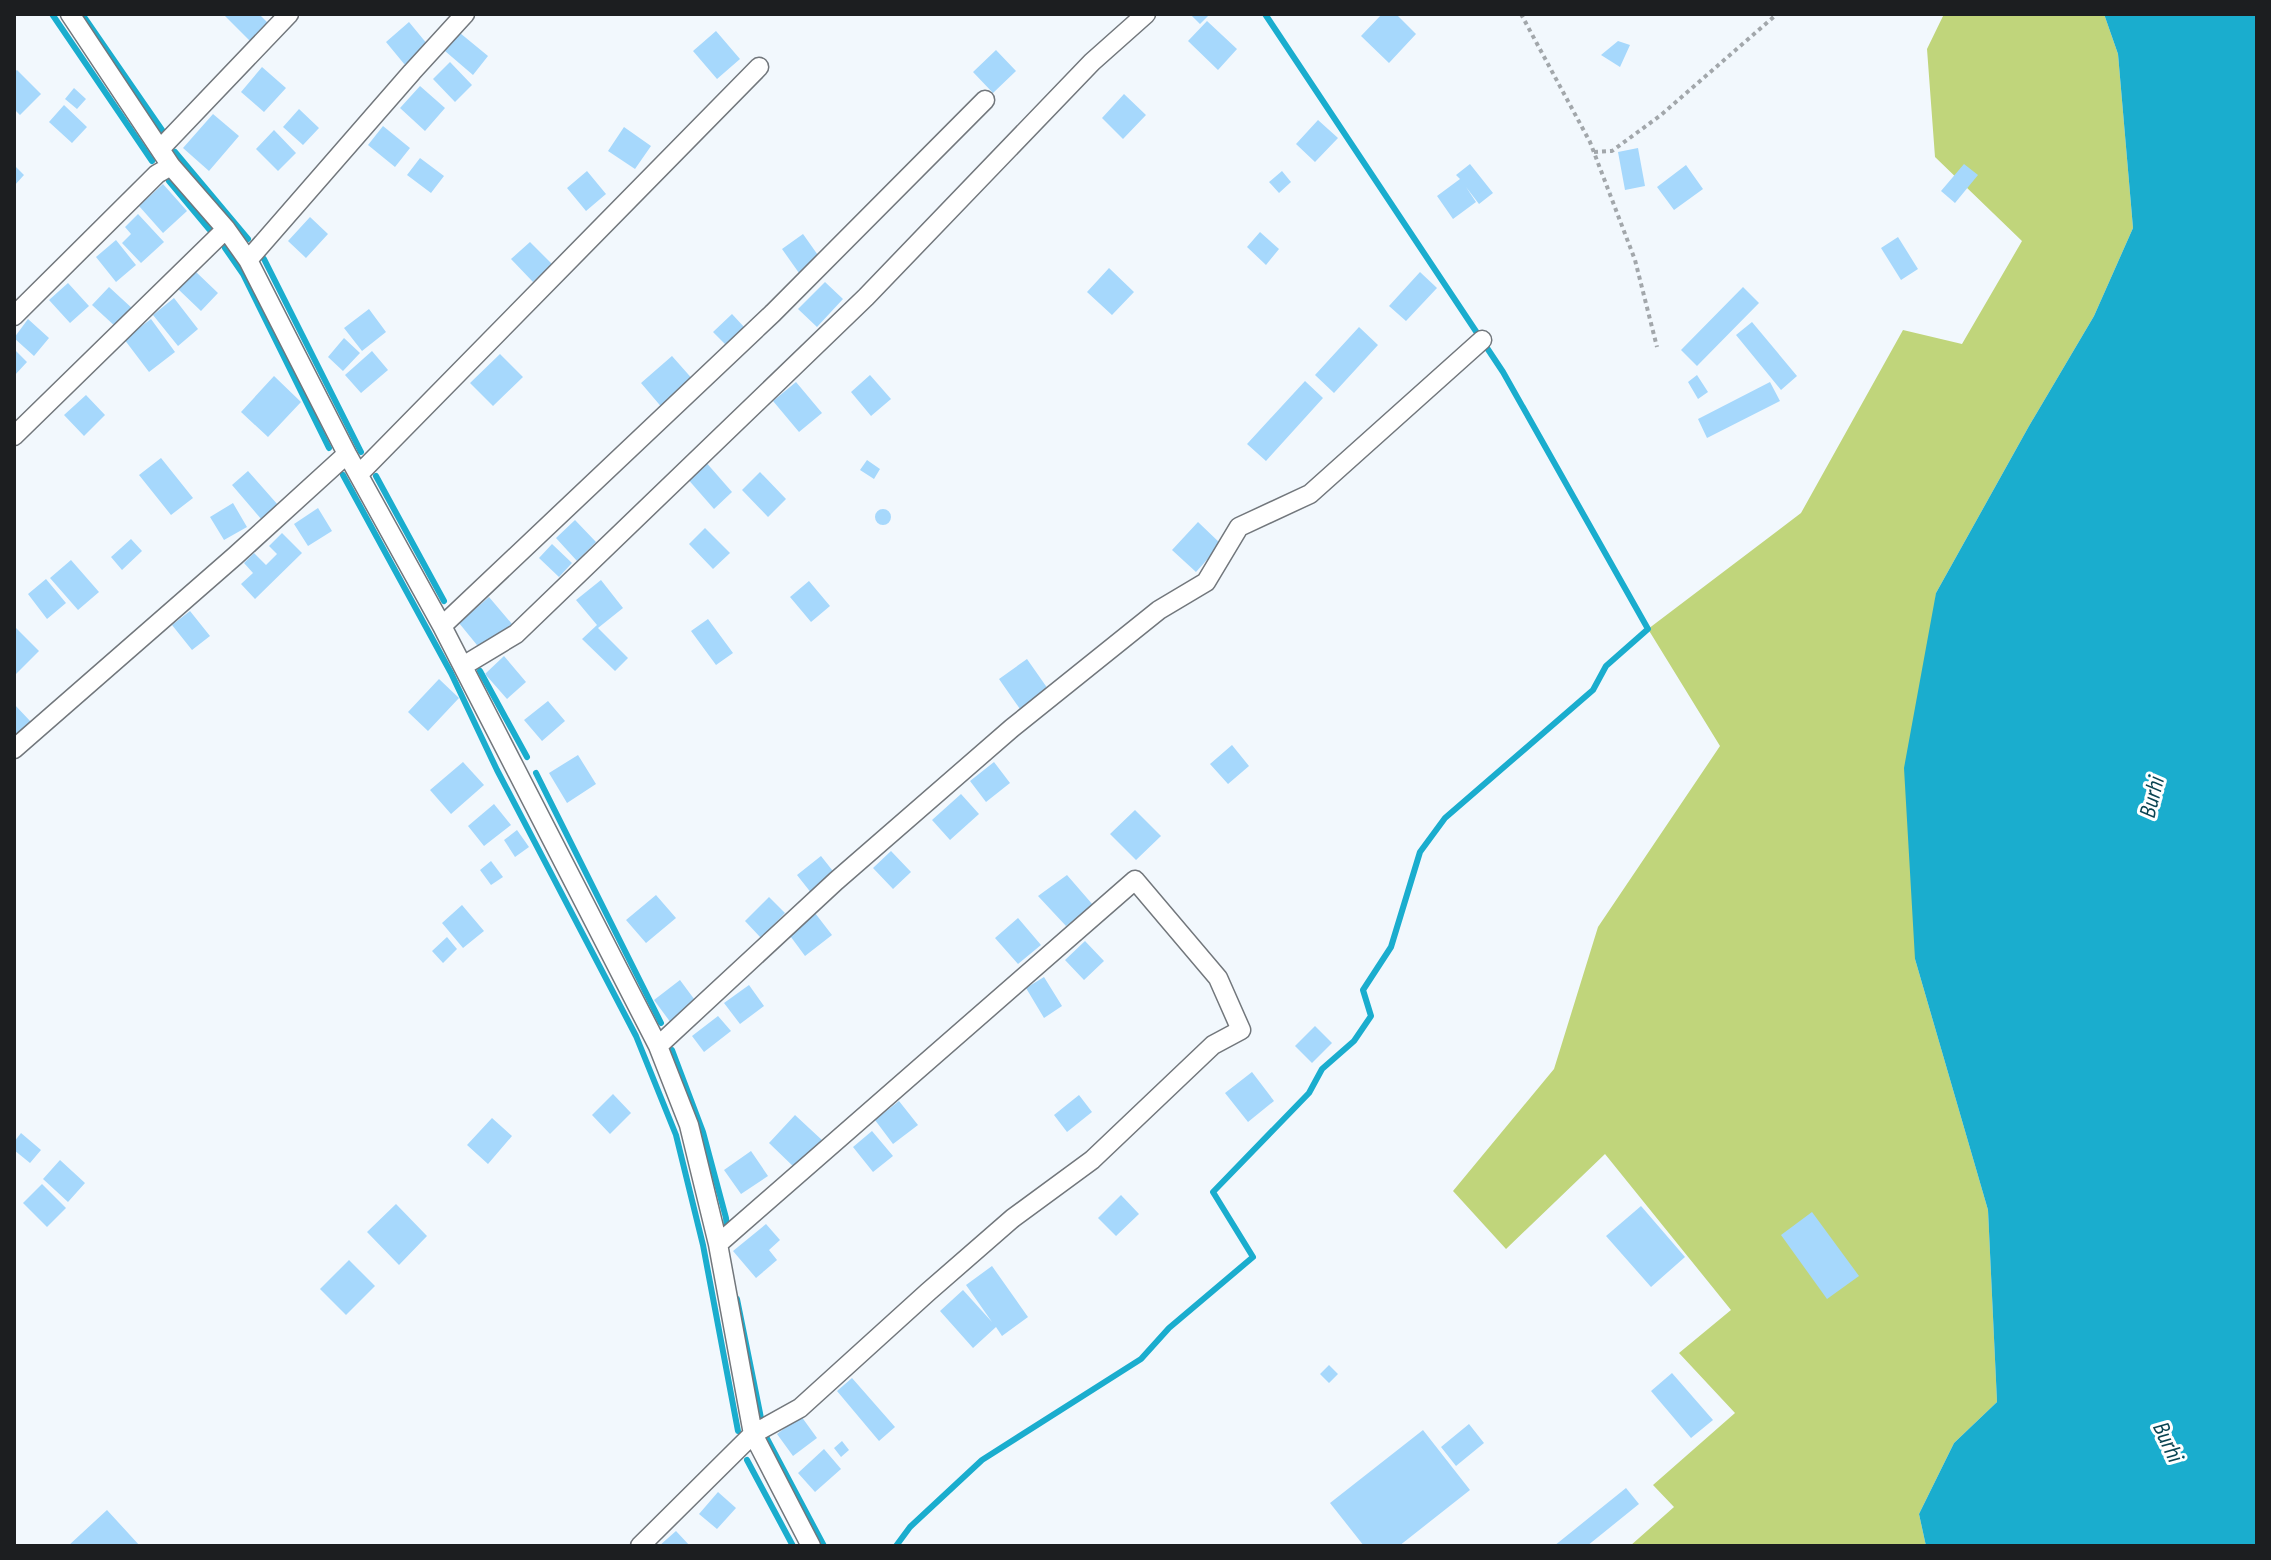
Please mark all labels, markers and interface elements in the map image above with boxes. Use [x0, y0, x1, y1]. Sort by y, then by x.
water label: Burhi [2133, 773, 2171, 821]
water label: Burhi [2146, 1417, 2190, 1467]

